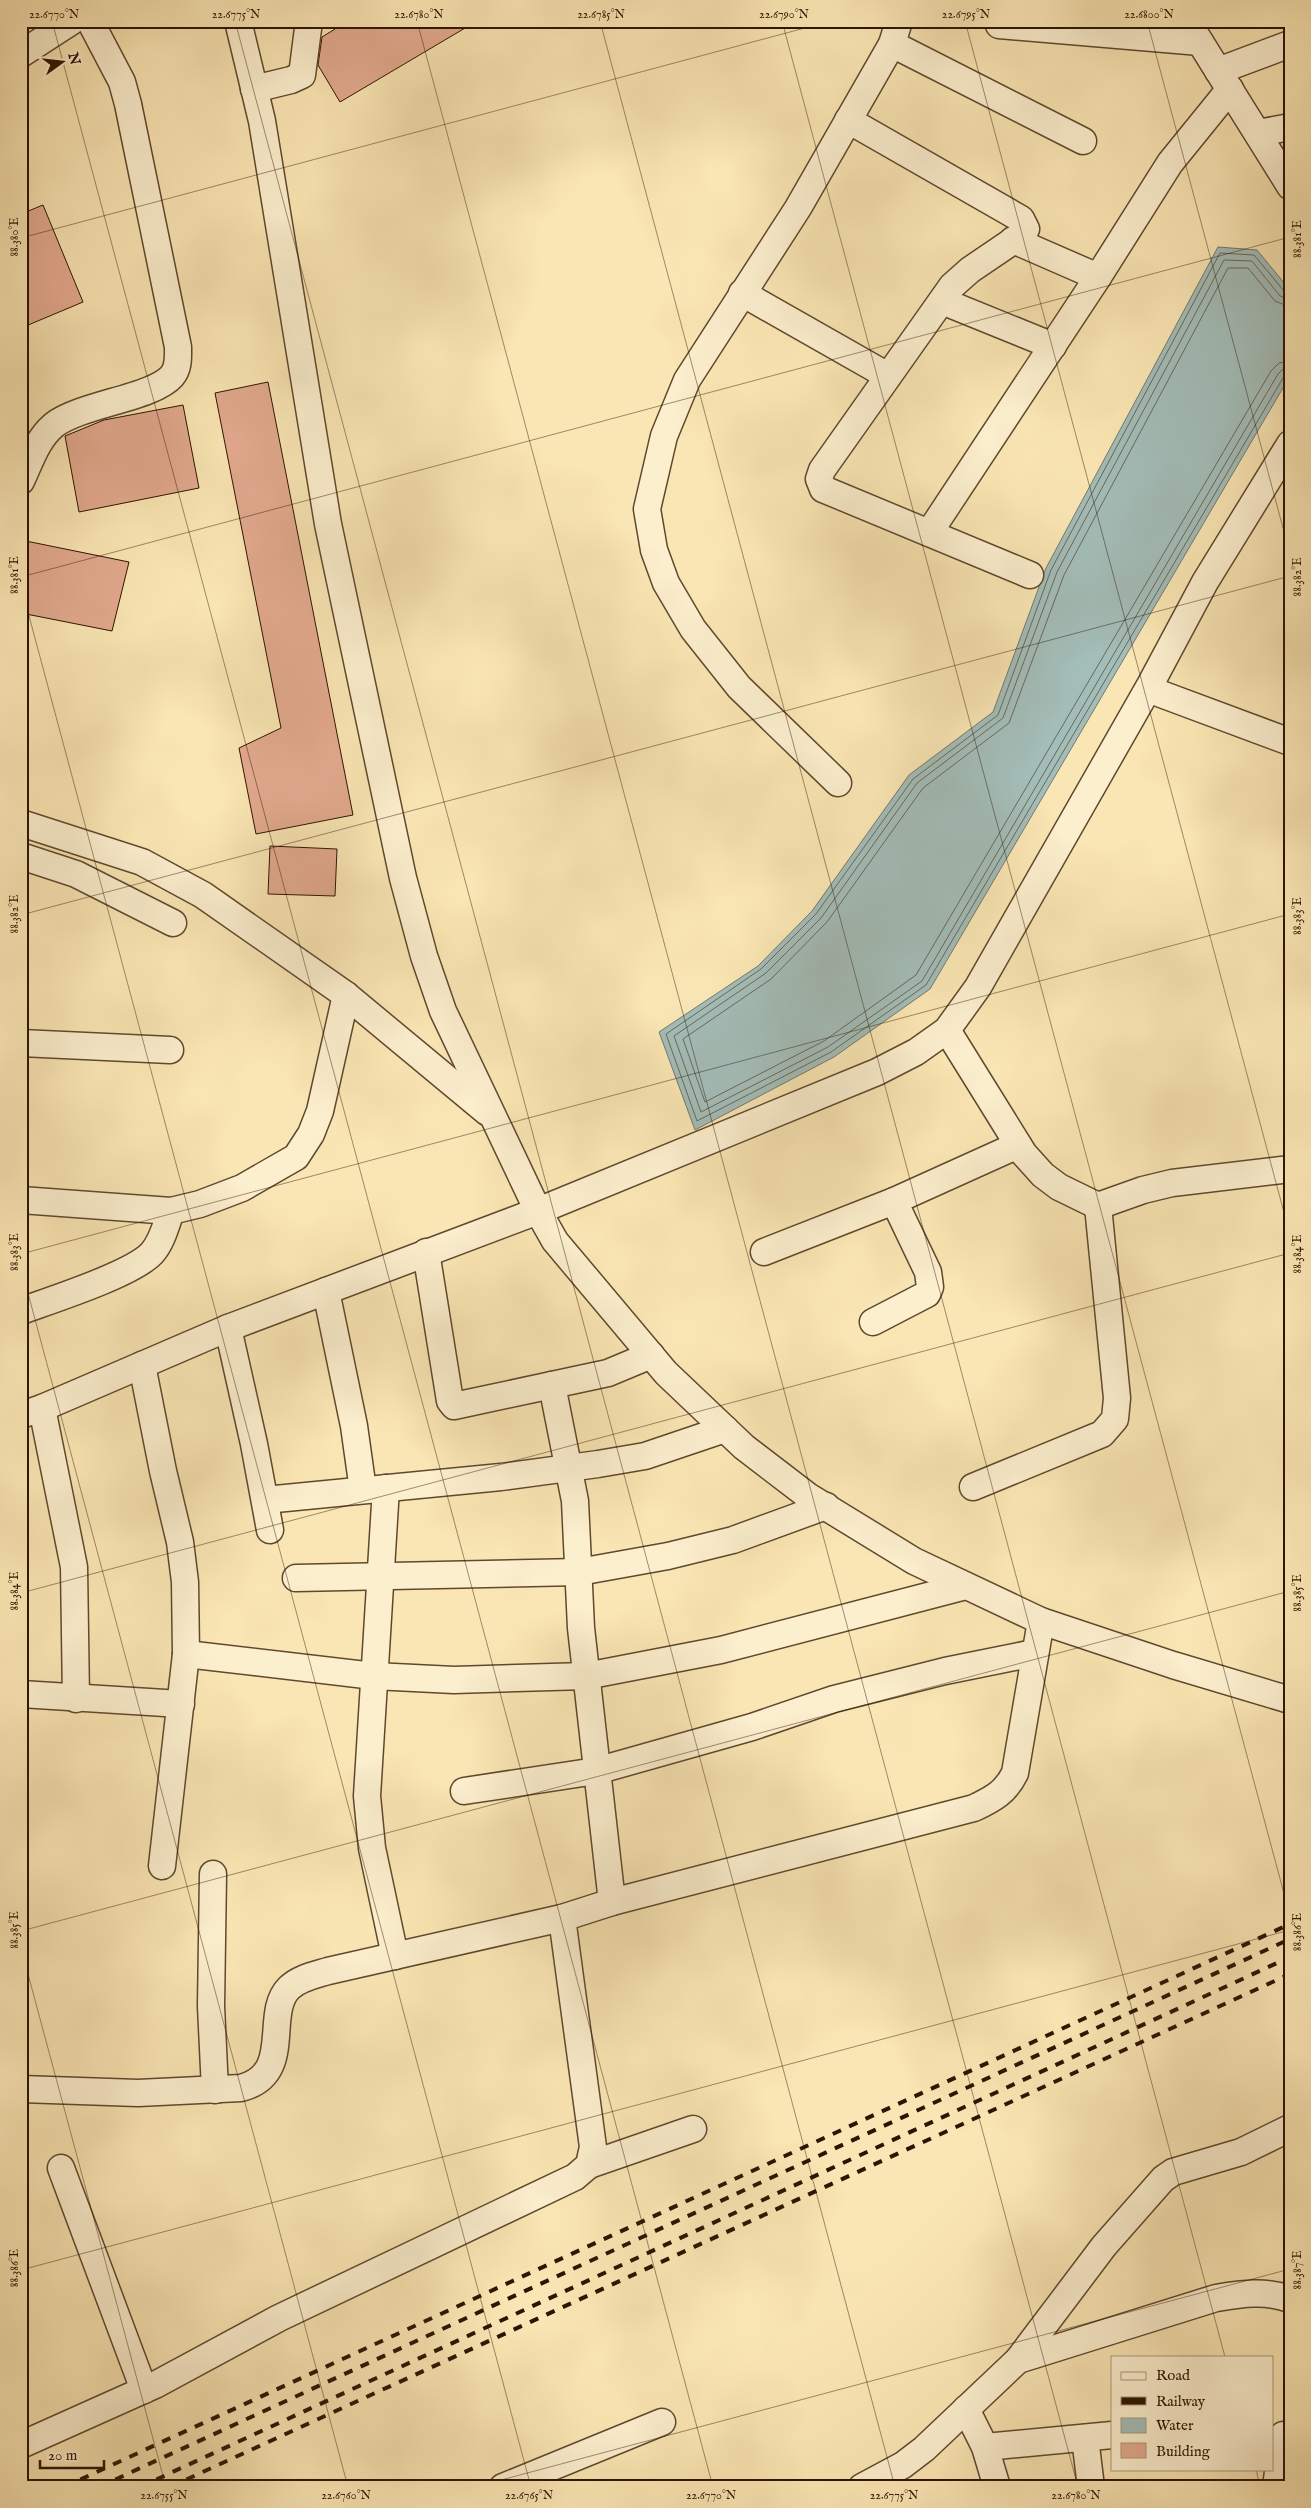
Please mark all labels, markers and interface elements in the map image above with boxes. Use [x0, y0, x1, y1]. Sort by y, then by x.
text: 22.6770°N [29, 7, 80, 22]
text: 22.6775°N [212, 7, 261, 22]
text: 22.6780°N [394, 7, 444, 22]
text: 22.6785°N [577, 7, 625, 22]
text: 22.6790°N [759, 7, 810, 22]
text: 22.6795°N [942, 7, 991, 22]
text: 22.6800°N [1124, 7, 1174, 22]
north arrow [38, 38, 88, 88]
text: N [63, 50, 84, 67]
text: 88.380°E [7, 217, 22, 257]
text: 88.381°E [1290, 220, 1305, 258]
text: 88.381°E [7, 556, 22, 594]
text: 88.382°E [1290, 558, 1305, 596]
text: 88.382°E [7, 895, 22, 933]
text: 88.383°E [1290, 897, 1305, 935]
text: 88.383°E [7, 1233, 22, 1271]
text: 88.384°E [1290, 1234, 1305, 1274]
text: 88.384°E [7, 1571, 22, 1611]
text: 88.385°E [1290, 1574, 1305, 1612]
text: 88.385°E [7, 1911, 22, 1949]
text: 88.386°E [1290, 1913, 1305, 1951]
text: 88.386°E [7, 2249, 22, 2287]
text: 88.387°E [1290, 2251, 1305, 2289]
legend [1111, 2356, 1274, 2470]
text: Road [1156, 2366, 1191, 2385]
text: Railway [1156, 2392, 1206, 2411]
text: Water [1156, 2416, 1194, 2435]
scale bar [40, 2438, 104, 2470]
text: Building [1156, 2442, 1211, 2461]
text: 20 m [48, 2446, 78, 2465]
text: 22.6755°N [140, 2488, 188, 2503]
text: 22.6760°N [321, 2488, 371, 2503]
text: 22.6765°N [505, 2488, 554, 2503]
text: 22.6770°N [686, 2488, 737, 2503]
text: 22.6775°N [870, 2488, 919, 2503]
text: 22.6780°N [1051, 2488, 1101, 2503]

